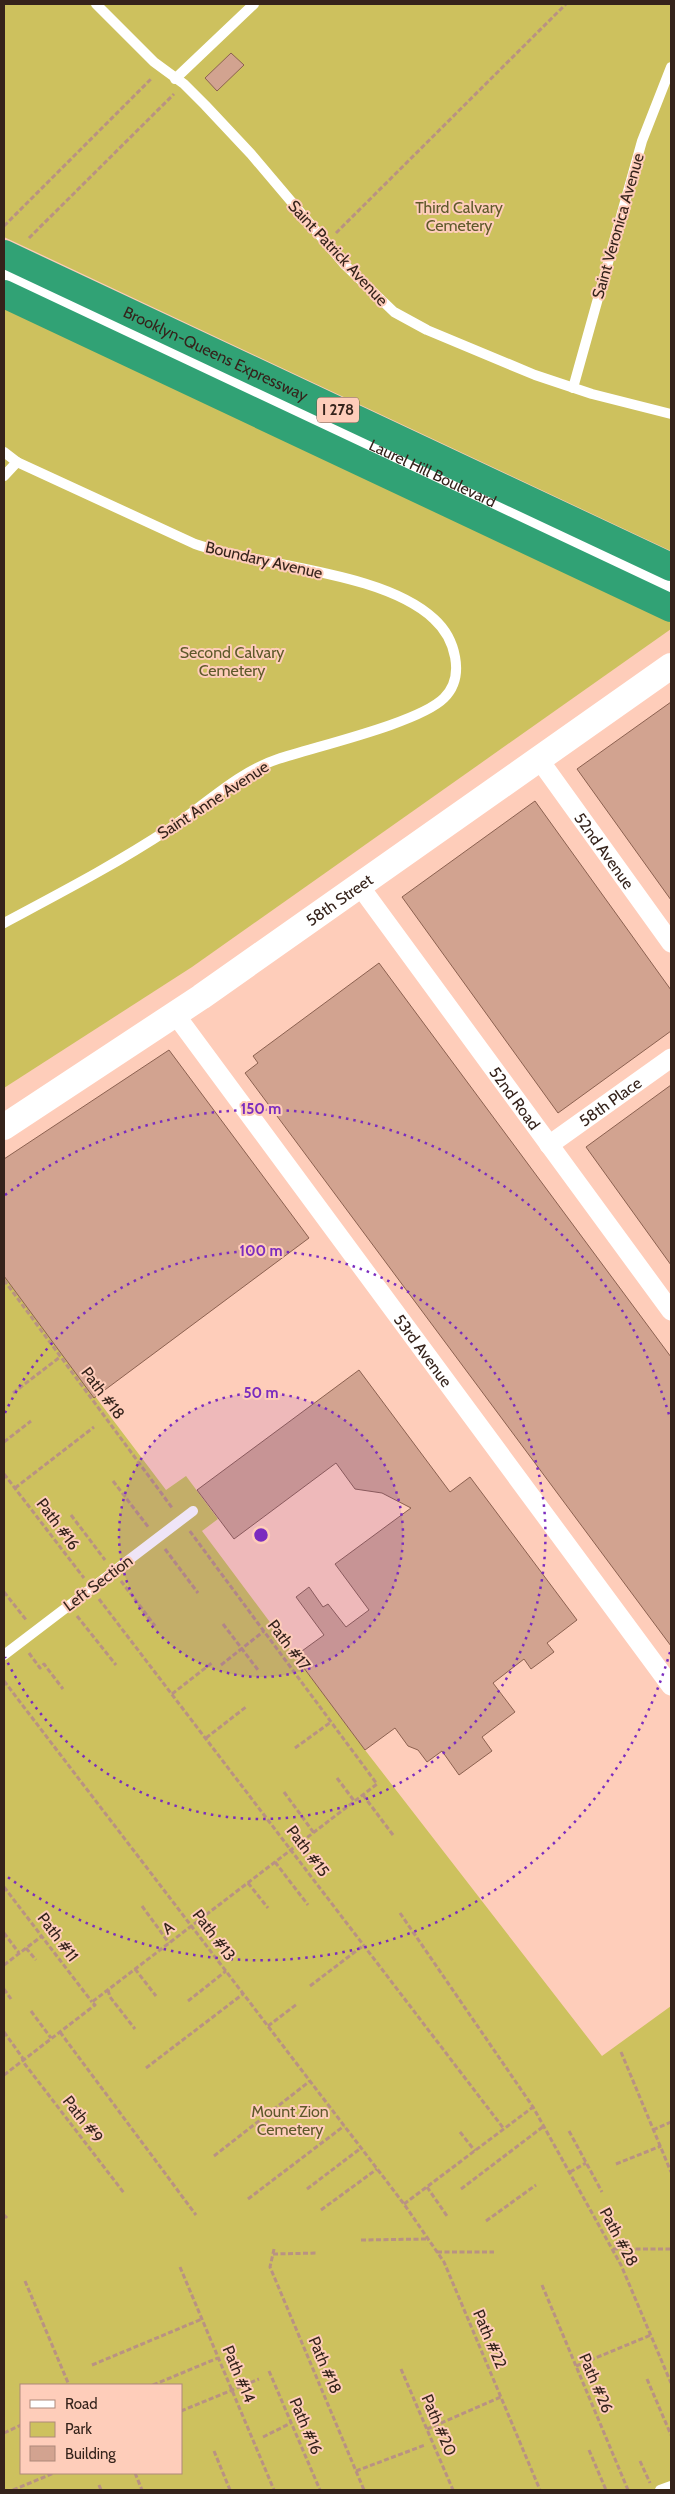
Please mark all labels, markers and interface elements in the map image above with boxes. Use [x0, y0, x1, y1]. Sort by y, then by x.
street label: Saint Veronica Avenue [588, 151, 648, 301]
street label: Saint Patrick Avenue [284, 196, 392, 310]
park label: Third Calvary Cemetery [415, 198, 503, 235]
street label: Brooklyn-Queens Expressway [121, 302, 311, 405]
road number: I 278 [317, 398, 359, 422]
street label: Laurel Hill Boulevard [366, 435, 499, 511]
street label: Boundary Avenue [204, 537, 324, 583]
park label: Second Calvary Cemetery [180, 643, 284, 680]
street label: Saint Anne Avenue [154, 757, 272, 843]
street label: 52nd Avenue [571, 809, 638, 892]
street label: 58th Street [302, 869, 377, 930]
street label: 52nd Road [486, 1063, 544, 1133]
street label: 58th Place [575, 1073, 645, 1130]
text: 150 m [241, 1100, 281, 1118]
text: 100 m [239, 1242, 283, 1260]
street label: 53rd Avenue [390, 1310, 456, 1390]
street label: Path #18 [77, 1363, 129, 1423]
text: 50 m [243, 1384, 279, 1402]
street label: Path #16 [32, 1494, 84, 1554]
centre of rings [252, 1526, 270, 1544]
street label: Left Section [60, 1551, 136, 1615]
street label: Path #17 [264, 1616, 314, 1674]
street label: Path #15 [283, 1822, 333, 1880]
street label: Path #13 [189, 1906, 239, 1964]
street label: Path #11 [34, 1909, 82, 1965]
street label: A [158, 1917, 178, 1939]
street label: Path #9 [59, 2092, 107, 2146]
park label: Mount Zion Cemetery [251, 2102, 329, 2139]
street label: Path #28 [596, 2205, 642, 2269]
street label: Path #22 [469, 2307, 511, 2371]
street label: Path #18 [304, 2334, 346, 2396]
street label: Path #14 [219, 2343, 259, 2405]
street label: Path #26 [575, 2350, 617, 2416]
legend [20, 2384, 182, 2474]
street label: Path #20 [418, 2391, 460, 2459]
text: Road [65, 2395, 98, 2413]
street label: Path #16 [286, 2395, 326, 2457]
text: Park [65, 2420, 92, 2438]
text: Building [65, 2445, 116, 2463]

